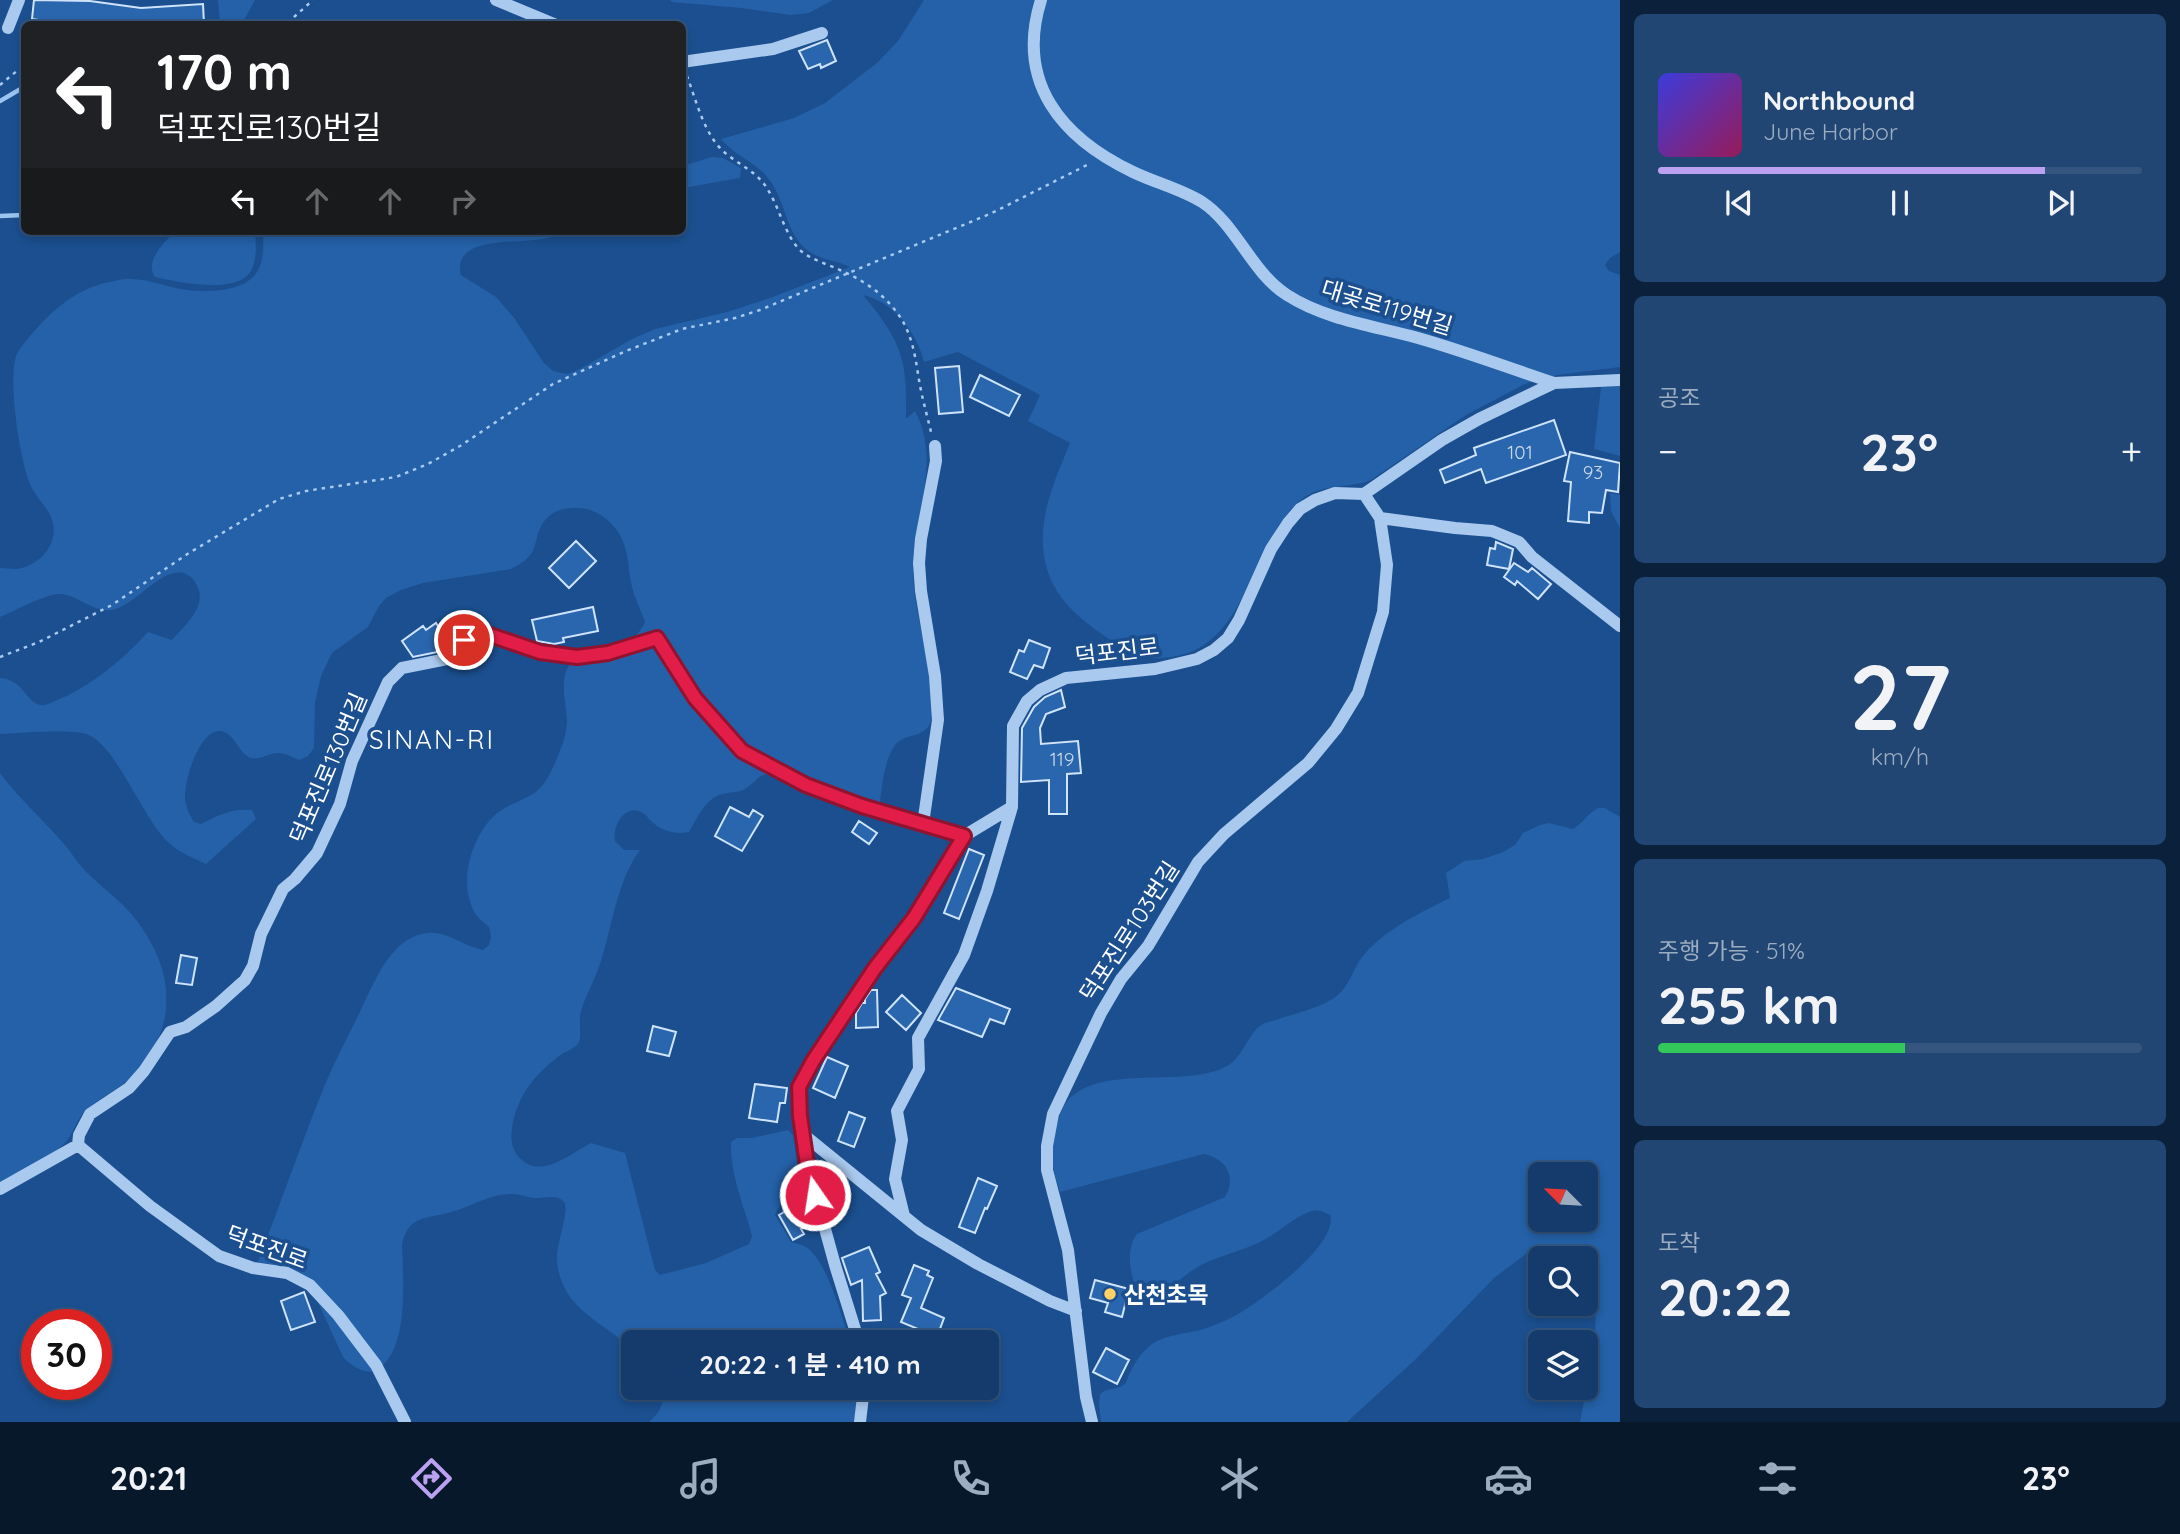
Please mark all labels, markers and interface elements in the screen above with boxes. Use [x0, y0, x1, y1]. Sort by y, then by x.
text: 170 m [157, 41, 292, 102]
icon: left [42, 49, 133, 140]
text: Northbound [1763, 84, 1915, 117]
text: 덕포진로130번길 [157, 107, 381, 147]
text: June Harbor [1763, 117, 1898, 146]
icon: left [225, 182, 263, 220]
icon: ahead [298, 182, 336, 220]
icon: ahead [371, 182, 409, 220]
icon: right [444, 182, 482, 220]
icon: previous [1720, 184, 1758, 222]
icon: pause [1881, 184, 1919, 222]
icon: next [2042, 184, 2080, 222]
street label: 대곶로119번길 [1318, 273, 1456, 341]
text: 공조 [1658, 383, 1700, 412]
text: 23° [1860, 419, 1938, 484]
text: − [1658, 427, 1678, 475]
text: + [2121, 427, 2142, 475]
house number: 101 [1507, 440, 1533, 464]
house number: 93 [1583, 460, 1603, 484]
pin [434, 610, 494, 670]
icon: arrive [445, 621, 483, 659]
street label: 덕포진로 [1073, 631, 1161, 671]
text: 27 [1849, 639, 1951, 753]
street label: 덕포진로130번길 [283, 688, 373, 848]
district label: SINAN-RI [369, 723, 495, 756]
text: km/h [1871, 742, 1929, 771]
house number: 119 [1050, 747, 1074, 771]
street label: 덕포진로103번길 [1073, 855, 1185, 1007]
text: 주행 가능 · 51% [1658, 936, 1805, 965]
text: 255 km [1658, 972, 1840, 1037]
position arrow [778, 1158, 852, 1232]
north arrow [1528, 1162, 1598, 1232]
map controls [1528, 1162, 1598, 1400]
street label: 덕포진로 [222, 1219, 312, 1275]
text: 도착 [1658, 1228, 1700, 1257]
button: search [1528, 1246, 1598, 1316]
text: 20:22 [1658, 1264, 1793, 1329]
place label: 산천초목 [1124, 1280, 1209, 1309]
marker: 산천초목 [1102, 1286, 1118, 1302]
speed limit sign: 30 [21, 1309, 112, 1400]
button: layers [1528, 1330, 1598, 1400]
text: 20:22 · 1 분 · 410 m [699, 1348, 921, 1381]
icon: directions [407, 1454, 456, 1503]
icon: music [676, 1454, 725, 1503]
icon: phone [946, 1454, 995, 1503]
icon: climate [1215, 1454, 1264, 1503]
icon: car [1484, 1454, 1533, 1503]
icon: filters [1753, 1454, 1802, 1503]
text: 20:21 [110, 1458, 187, 1498]
text: 23° [2022, 1458, 2070, 1498]

